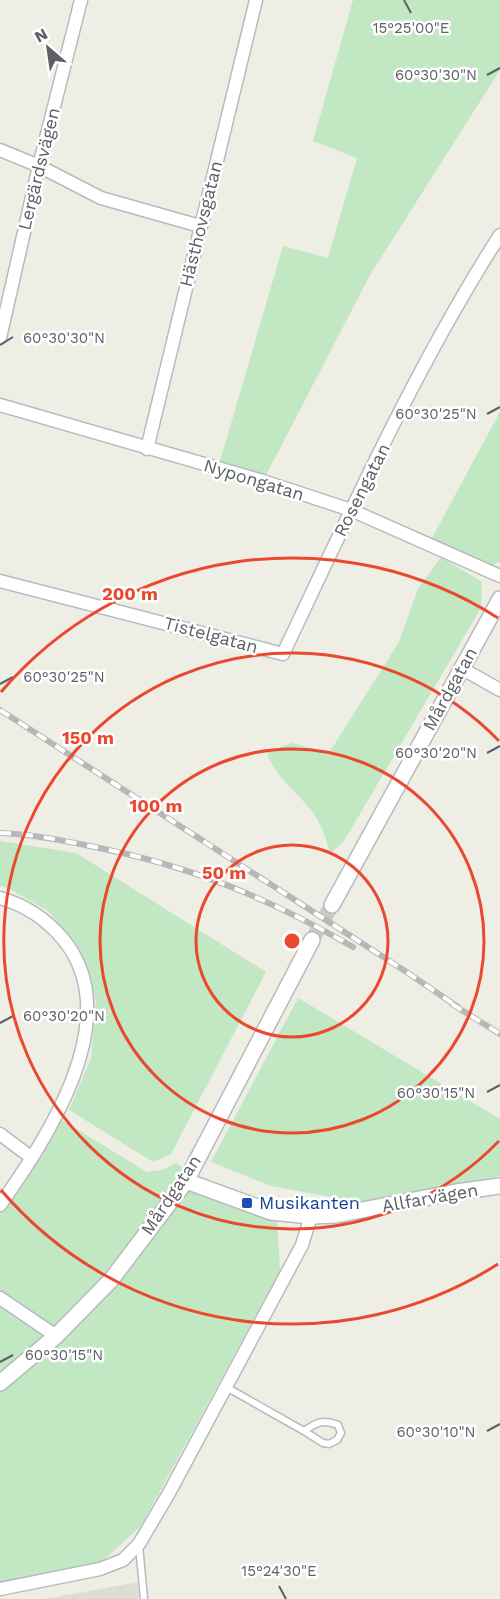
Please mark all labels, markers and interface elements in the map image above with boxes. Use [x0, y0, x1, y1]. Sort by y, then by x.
north arrow [18, 18, 78, 78]
text: 15°25'00"E [373, 19, 449, 37]
text: N [31, 24, 51, 47]
text: 60°30'30"N [395, 66, 477, 84]
street label: Lergärdsvägen [13, 105, 64, 232]
street label: Hästhovsgatan [175, 159, 226, 289]
text: 60°30'30"N [23, 329, 105, 347]
text: 60°30'25"N [395, 405, 477, 423]
street label: Rosengatan [329, 440, 394, 540]
street label: Nypongatan [201, 454, 307, 505]
text: 200 m [102, 583, 158, 604]
street label: Tistelgatan [162, 612, 260, 657]
street label: Mårdgatan [418, 643, 481, 734]
text: 60°30'25"N [23, 668, 105, 686]
text: 150 m [62, 727, 114, 748]
text: 60°30'20"N [395, 744, 477, 762]
text: 100 m [129, 795, 183, 816]
text: 50 m [202, 862, 246, 883]
centre of rings [282, 931, 302, 951]
text: 60°30'20"N [23, 1007, 105, 1025]
text: 60°30'15"N [397, 1084, 475, 1102]
street label: Mårdgatan [136, 1151, 205, 1239]
street label: Allfarvägen [380, 1179, 480, 1216]
place label: Musikanten [259, 1192, 360, 1213]
marker: Musikanten [240, 1196, 254, 1210]
text: 60°30'15"N [25, 1346, 103, 1364]
text: 60°30'10"N [396, 1423, 476, 1441]
text: 15°24'30"E [241, 1562, 317, 1580]

